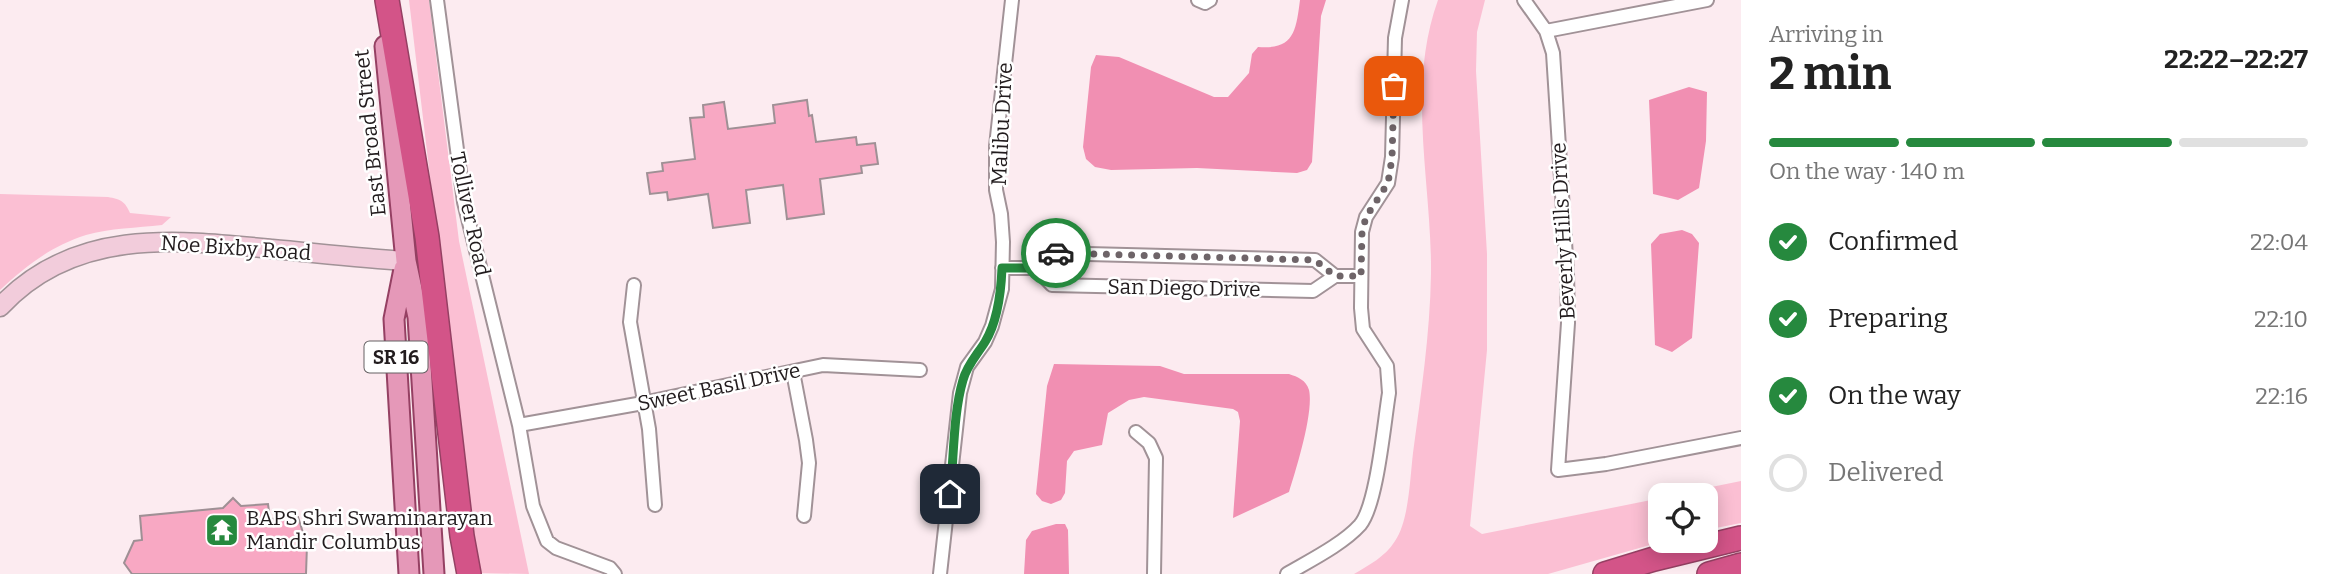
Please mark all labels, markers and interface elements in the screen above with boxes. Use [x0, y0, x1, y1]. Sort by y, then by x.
text: Arriving in [1769, 20, 1883, 48]
text: 22:22–22:27 [2164, 44, 2308, 75]
text: 2 min [1769, 46, 1891, 101]
street label: East Broad Street [348, 48, 392, 218]
pin [1364, 56, 1424, 116]
street label: Malibu Drive [986, 62, 1018, 186]
icon: bag [1375, 67, 1413, 105]
street label: Beverly Hills Drive [1545, 142, 1581, 320]
street label: Tolliver Road [444, 150, 496, 278]
text: On the way · 140 m [1769, 157, 1965, 185]
courier [1021, 218, 1091, 288]
icon: check [1769, 223, 1807, 261]
text: Confirmed [1828, 226, 1958, 257]
text: 22:04 [2250, 228, 2308, 256]
street label: Noe Bixby Road [160, 230, 312, 266]
icon: car [1037, 234, 1075, 272]
street label: San Diego Drive [1107, 274, 1261, 302]
icon: check [1769, 300, 1807, 338]
text: Preparing [1828, 303, 1948, 334]
text: 22:10 [2254, 305, 2308, 333]
road number: SR 16 [364, 342, 428, 372]
street label: Sweet Basil Drive [635, 357, 803, 417]
icon: check [1769, 377, 1807, 415]
text: On the way [1828, 380, 1961, 411]
text: 22:16 [2255, 382, 2308, 410]
text: Delivered [1828, 457, 1943, 488]
pin [920, 464, 980, 524]
icon: home [931, 475, 969, 513]
map controls [1648, 483, 1718, 553]
button: locate [1648, 483, 1718, 553]
place label: BAPS Shri Swaminarayan Mandir Columbus [246, 505, 493, 555]
temple icon: BAPS Shri Swaminarayan Mandir Columbus [203, 511, 241, 549]

